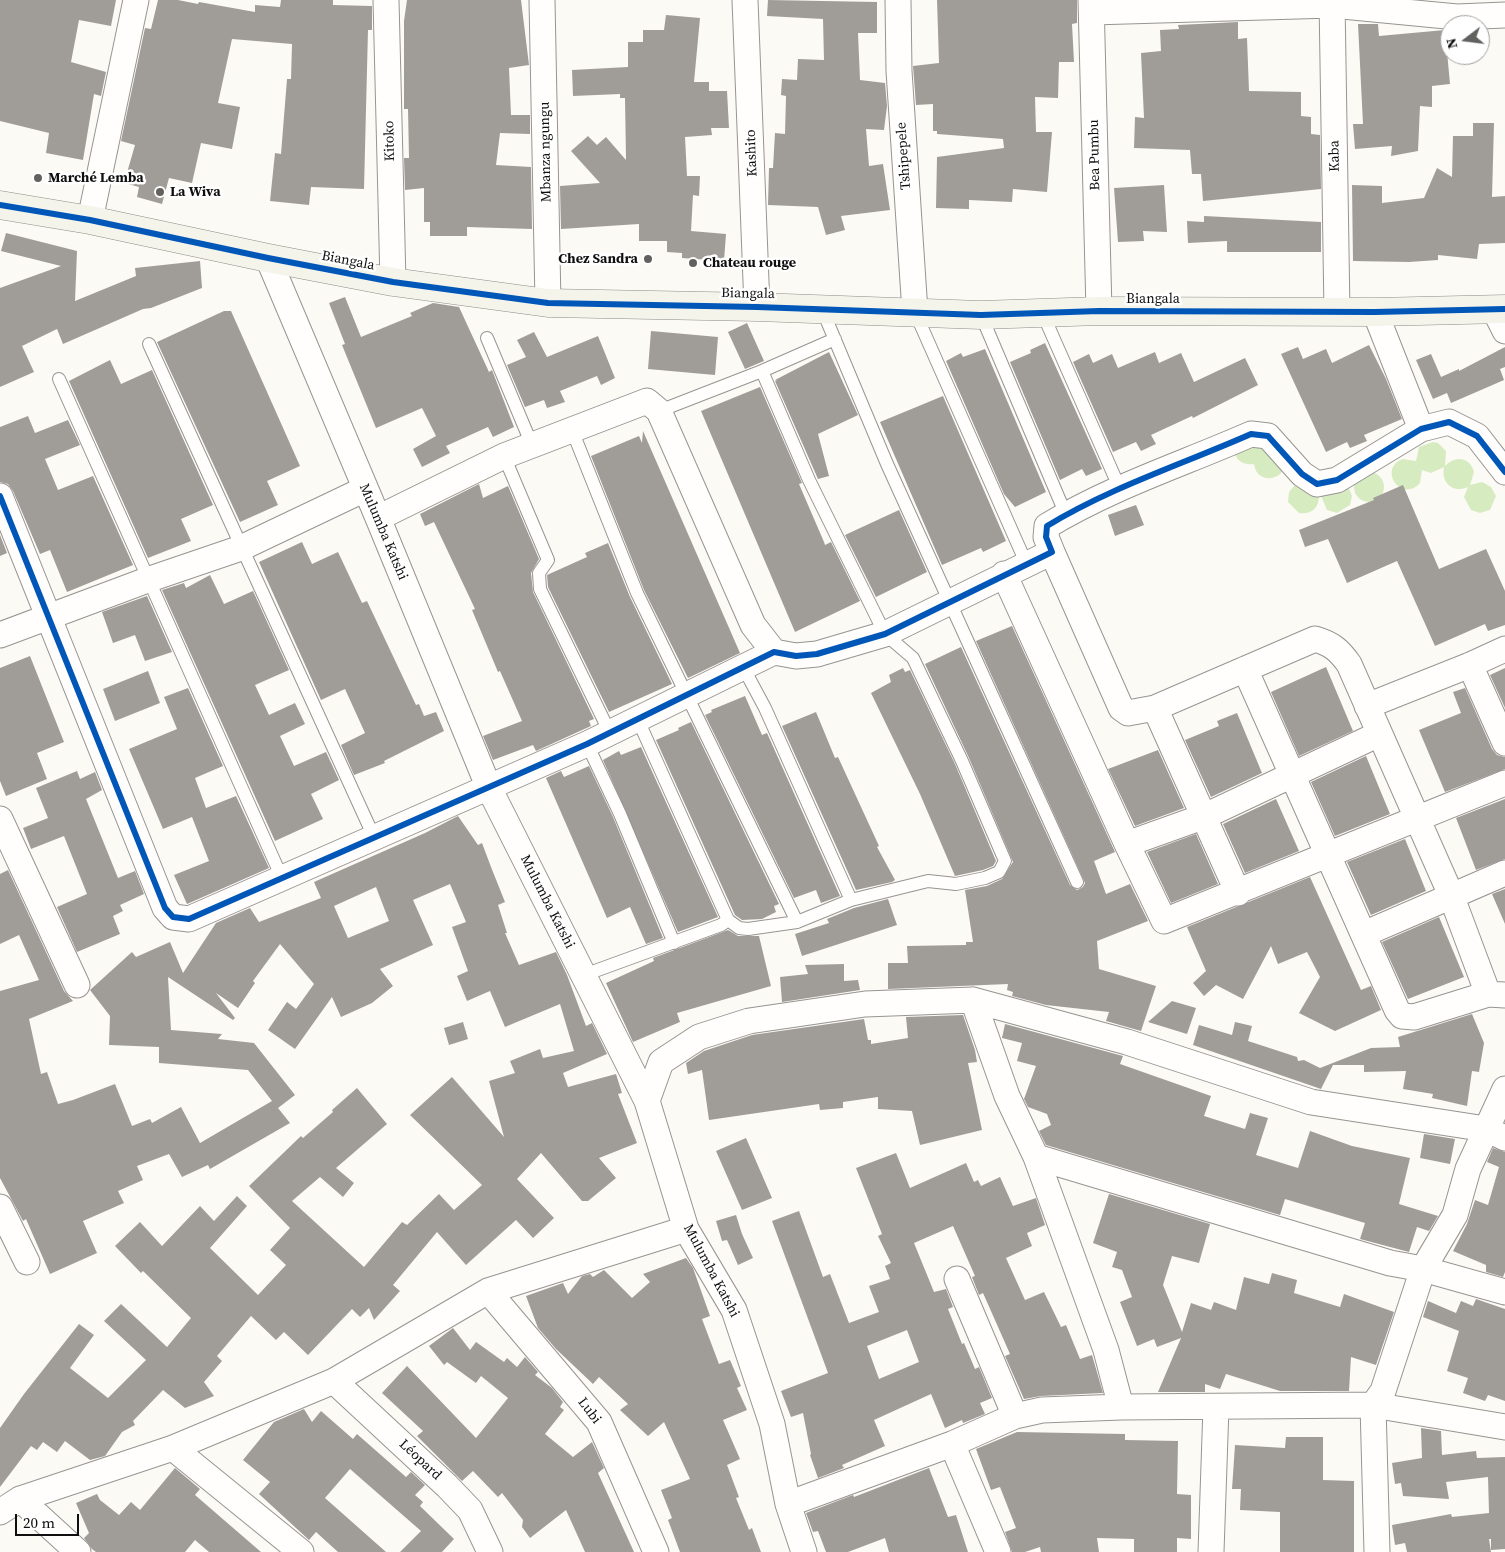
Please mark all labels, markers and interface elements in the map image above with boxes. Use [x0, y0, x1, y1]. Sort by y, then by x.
north arrow [1440, 15, 1490, 65]
text: N [1440, 36, 1462, 51]
street label: Mbanza ngungu [537, 101, 555, 203]
street label: Bea Pumbu [1086, 119, 1104, 191]
street label: Kitoko [381, 121, 399, 161]
street label: Tshipepele [893, 122, 915, 190]
street label: Kashito [743, 129, 761, 177]
street label: Kaba [1326, 140, 1344, 172]
place label: Marché Lemba [48, 170, 144, 186]
marker: Marché Lemba [32, 172, 44, 184]
place label: La Wiva [170, 184, 221, 200]
marker: La Wiva [154, 186, 166, 198]
street label: Biangala [320, 248, 376, 274]
place label: Chez Sandra [558, 251, 638, 267]
marker: Chez Sandra [642, 253, 654, 265]
place label: Chateau rouge [703, 255, 796, 271]
marker: Chateau rouge [687, 257, 699, 269]
street label: Biangala [721, 285, 775, 303]
street label: Biangala [1126, 291, 1180, 307]
street label: Mulumba Katshi [355, 481, 411, 583]
street label: Mulumba Katshi [516, 852, 578, 952]
street label: Mulumba Katshi [679, 1222, 743, 1320]
street label: Lubi [574, 1395, 604, 1427]
street label: Léopard [395, 1436, 445, 1484]
scale bar [18, 1504, 81, 1536]
text: 20 m [23, 1512, 55, 1533]

